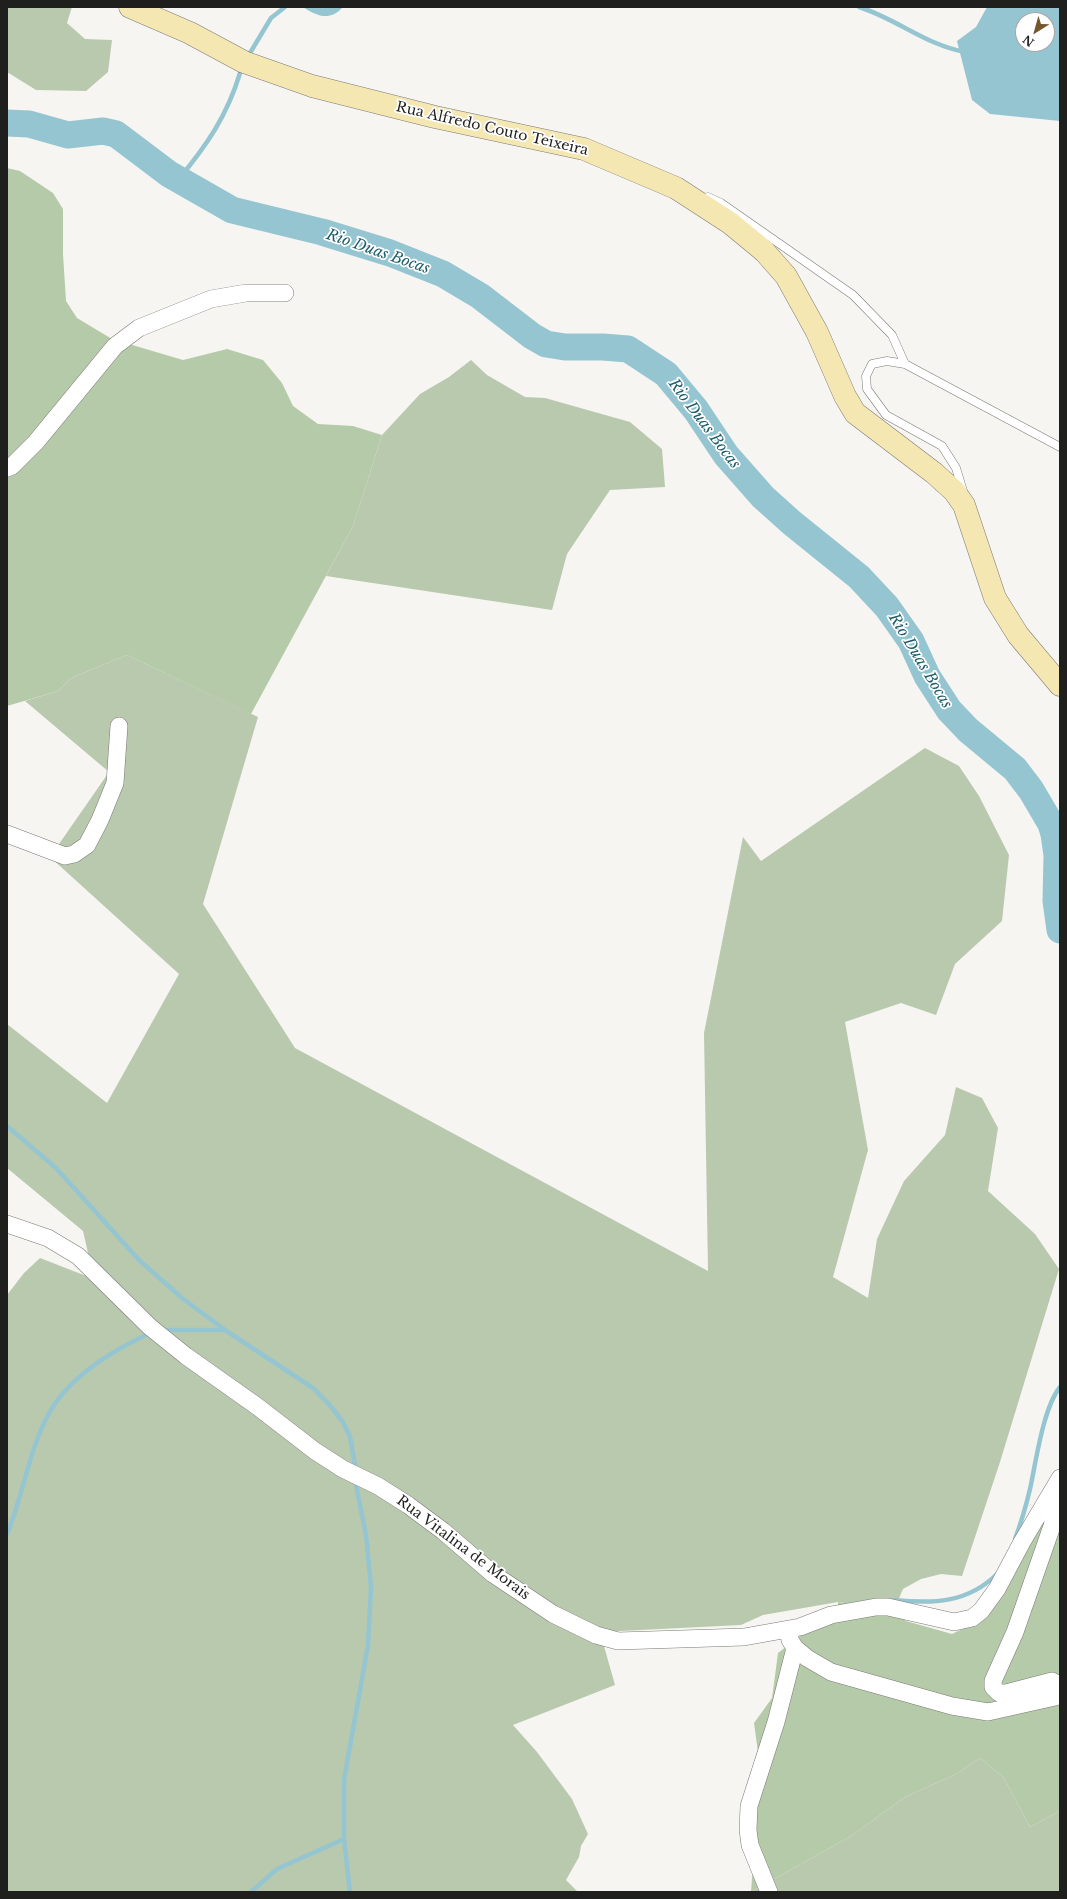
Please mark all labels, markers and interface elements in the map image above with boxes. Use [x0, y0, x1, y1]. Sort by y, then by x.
north arrow [1015, 12, 1055, 52]
text: N [1020, 32, 1037, 49]
street label: Rua Alfredo Couto Teixeira [394, 99, 590, 159]
water label: Rio Duas Bocas [324, 226, 432, 278]
water label: Rio Duas Bocas [664, 375, 744, 473]
water label: Rio Duas Bocas [885, 610, 955, 712]
street label: Rua Vitalina de Morais [393, 1492, 533, 1604]

